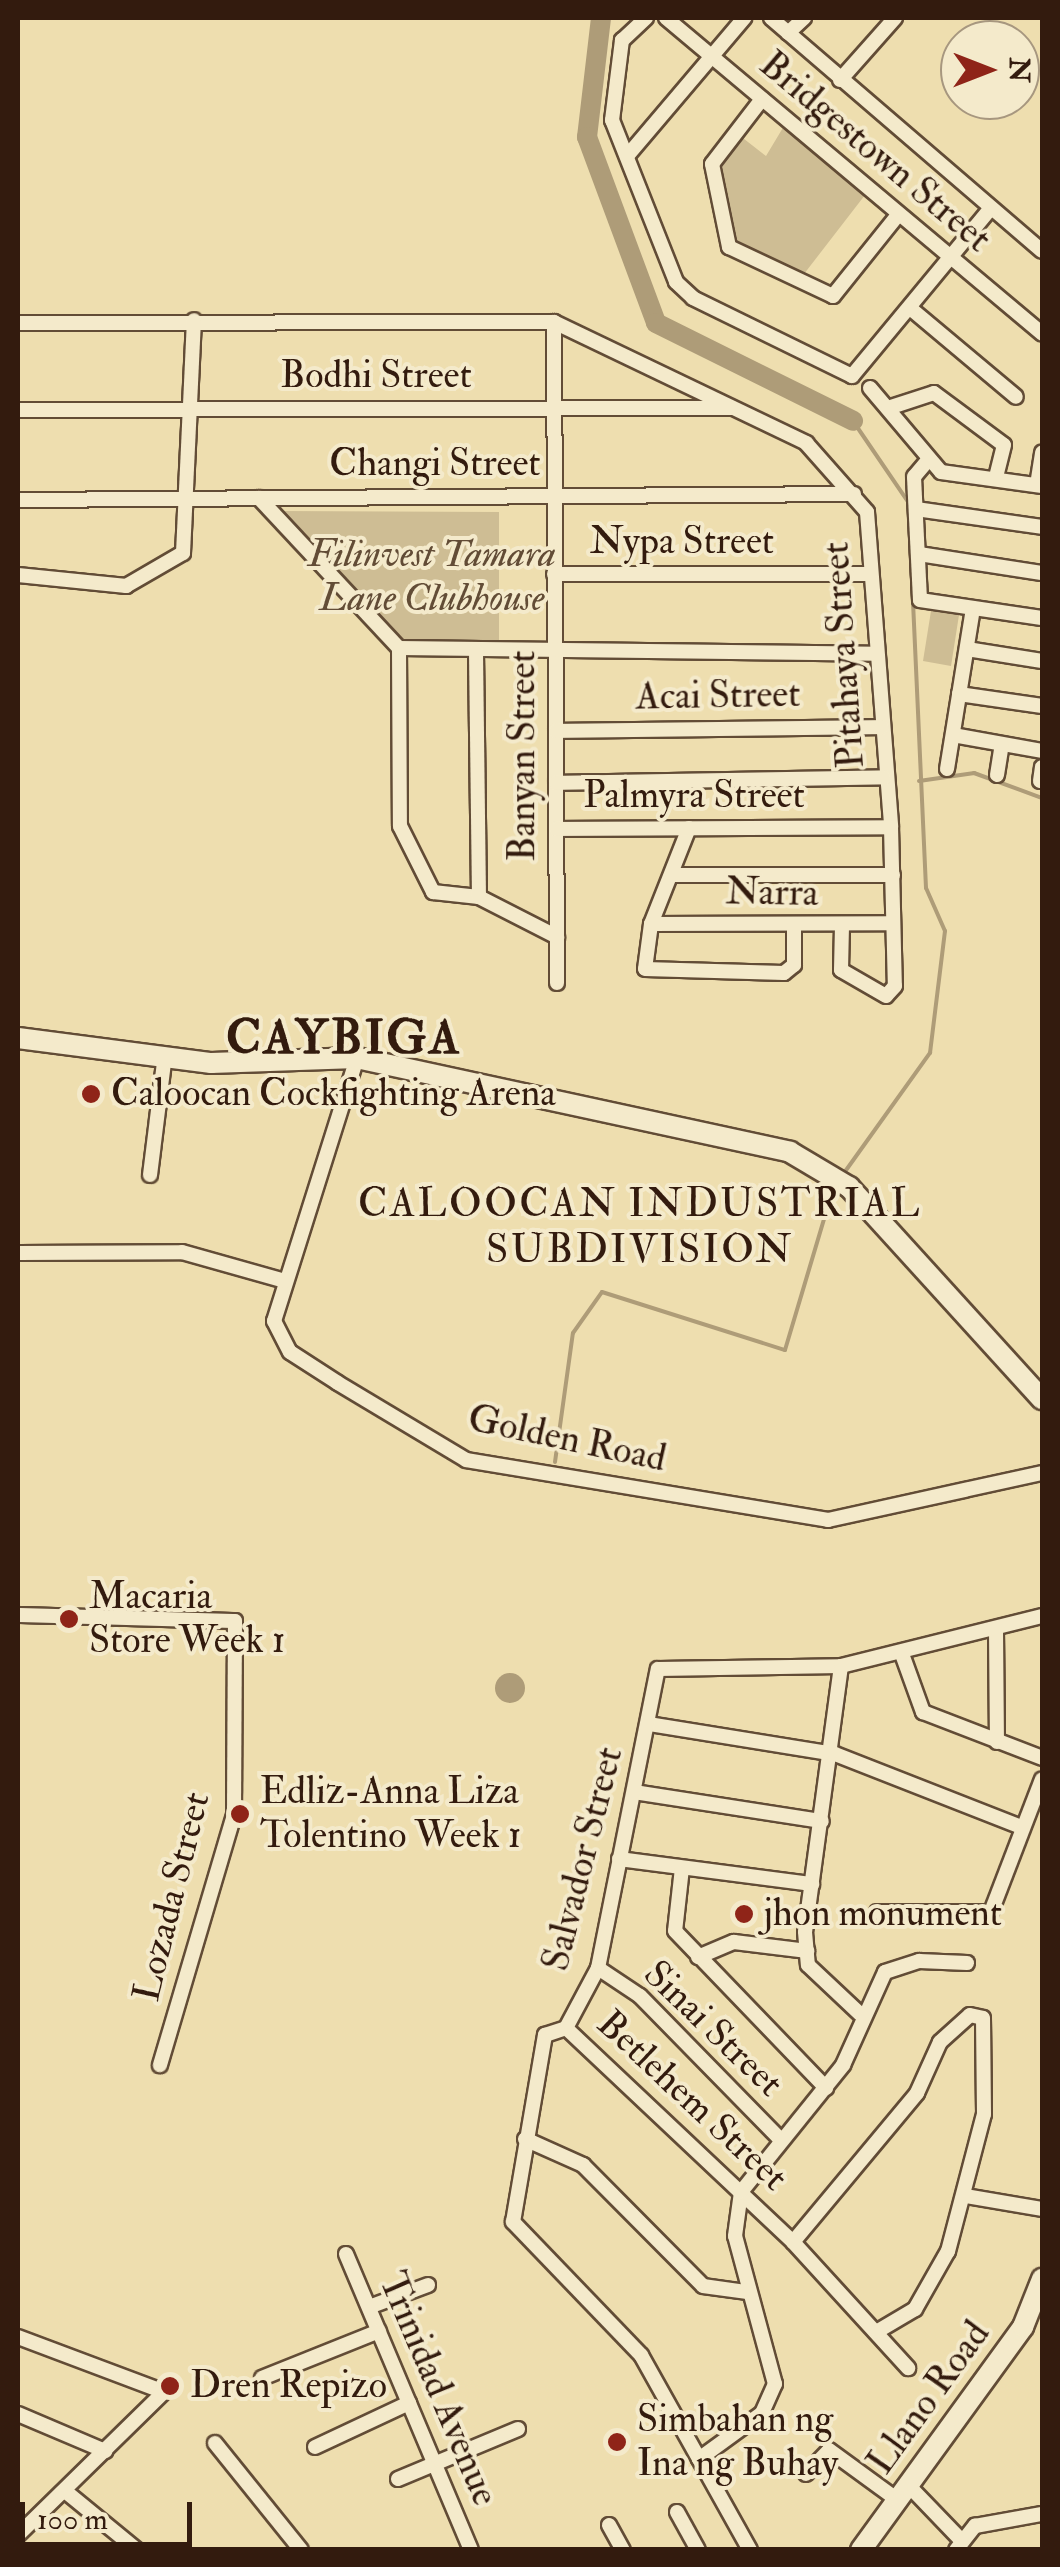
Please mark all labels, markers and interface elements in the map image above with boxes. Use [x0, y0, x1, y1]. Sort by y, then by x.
north arrow [940, 20, 1040, 120]
street label: Bridgestown Street [750, 42, 1000, 262]
text: N [1001, 57, 1036, 83]
street label: Bodhi Street [280, 353, 472, 399]
street label: Changi Street [329, 441, 541, 487]
street label: Nypa Street [590, 519, 774, 565]
park label: Filinvest Tamara Lane Clubhouse [308, 532, 556, 622]
street label: Pitahaya Street [813, 540, 875, 770]
street label: Banyan Street [500, 650, 546, 862]
street label: Acai Street [635, 672, 801, 720]
street label: Palmyra Street [583, 773, 805, 819]
street label: Narra [725, 869, 819, 917]
district label: CAYBIGA [226, 1010, 462, 1068]
place label: Caloocan Cockfighting Arena [111, 1071, 556, 1117]
marker: Caloocan Cockfighting Arena [80, 1083, 102, 1105]
district label: CALOOCAN INDUSTRIAL SUBDIVISION [358, 1180, 922, 1274]
street label: Golden Road [464, 1396, 670, 1482]
place label: Macaria Store Week 1 [89, 1574, 285, 1664]
marker: Macaria Store Week 1 [58, 1608, 80, 1630]
street label: Salvador Street [533, 1742, 633, 1976]
place label: Edliz-Anna Liza Tolentino Week 1 [260, 1769, 521, 1858]
street label: Lozada Street [124, 1788, 220, 2006]
marker: Edliz-Anna Liza Tolentino Week 1 [229, 1803, 251, 1825]
place label: jhon monument [764, 1891, 1002, 1937]
marker: jhon monument [733, 1903, 755, 1925]
street label: Sinai Street [634, 1951, 792, 2107]
street label: Betlehem Street [587, 2001, 797, 2201]
street label: Trinidad Avenue [368, 2266, 508, 2512]
street label: Llano Road [858, 2313, 1000, 2483]
place label: Dren Repizo [190, 2363, 387, 2409]
marker: Dren Repizo [159, 2375, 181, 2397]
place label: Simbahan ng Ina ng Buhay [637, 2397, 838, 2486]
marker: Simbahan ng Ina ng Buhay [606, 2431, 628, 2453]
scale bar [25, 2482, 198, 2544]
text: 100 m [37, 2501, 108, 2538]

